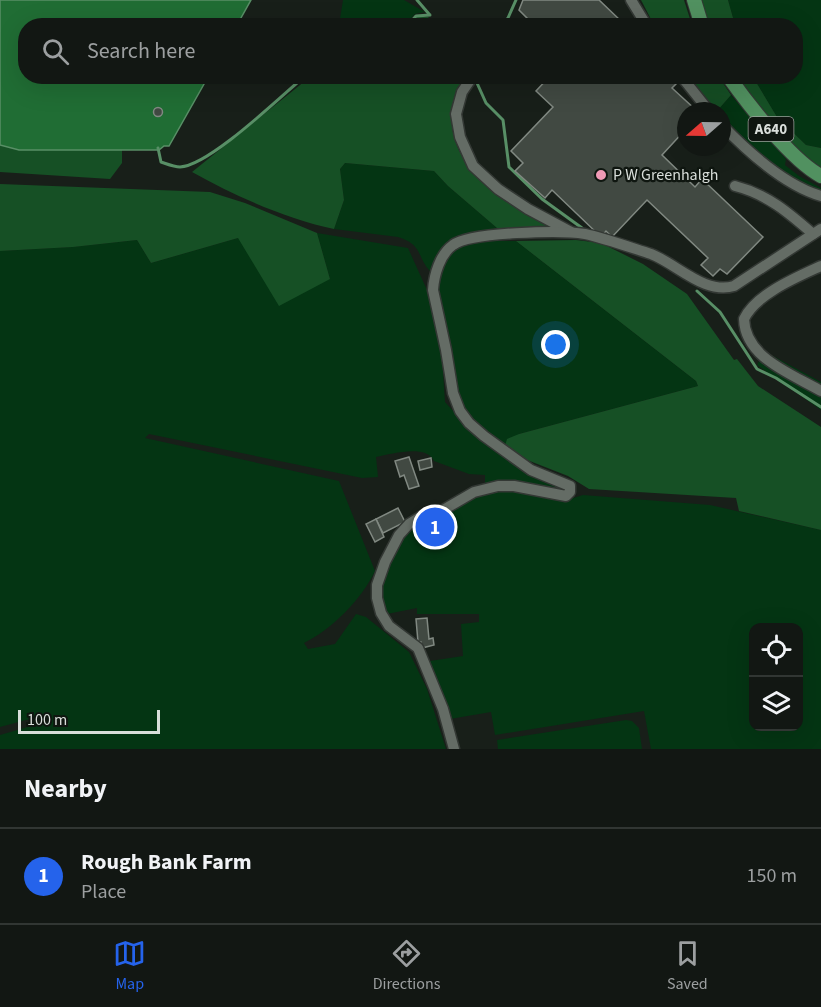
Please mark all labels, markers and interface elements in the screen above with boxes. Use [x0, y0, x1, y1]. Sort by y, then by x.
search box [18, 18, 803, 84]
icon: search [39, 35, 72, 68]
text: Search here [87, 35, 195, 67]
north arrow [677, 102, 731, 156]
road number: A640 [748, 117, 794, 141]
place label: P W Greenhalgh [613, 164, 719, 186]
marker: P W Greenhalgh [594, 168, 608, 182]
your location [541, 330, 570, 359]
pin: 1 [416, 504, 454, 550]
map controls [749, 623, 803, 731]
button: locate [749, 623, 803, 677]
button: layers [749, 677, 803, 731]
scale bar [18, 707, 160, 734]
text: 100 m [27, 709, 67, 731]
text: Nearby [24, 770, 107, 807]
text: Rough Bank Farm [81, 846, 252, 878]
text: 1 [38, 862, 49, 890]
text: 150 m [747, 862, 797, 890]
text: Place [81, 878, 126, 906]
tab: Map [113, 937, 146, 995]
tab: Directions [373, 937, 440, 995]
tab: Saved [667, 937, 708, 995]

